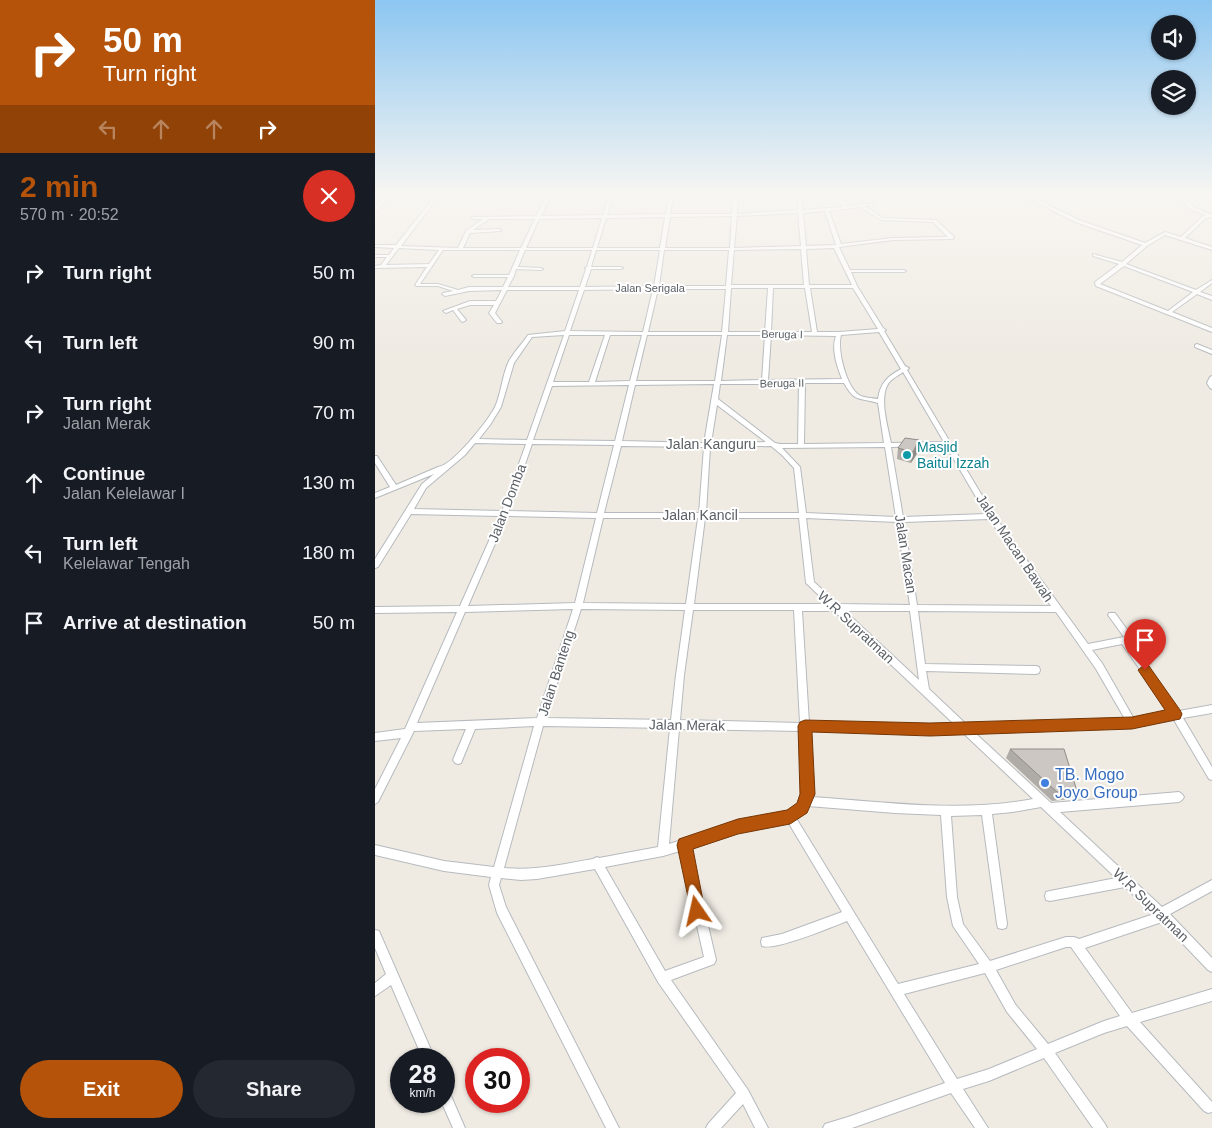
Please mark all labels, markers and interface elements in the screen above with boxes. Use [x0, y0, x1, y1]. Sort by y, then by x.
map controls [1151, 15, 1196, 115]
button: sound [1151, 15, 1196, 60]
icon: right [20, 20, 85, 85]
text: 50 m [103, 20, 183, 59]
text: Turn right [103, 61, 196, 86]
button: layers [1151, 70, 1196, 115]
icon: left [94, 115, 122, 143]
icon: ahead [147, 115, 175, 143]
icon: ahead [200, 115, 228, 143]
icon: right [253, 115, 281, 143]
text: 2 min [20, 170, 98, 203]
button: close [303, 170, 355, 222]
text: 570 m · 20:52 [20, 206, 119, 223]
icon: right [20, 259, 48, 287]
text: Turn right [63, 262, 151, 283]
text: 50 m [313, 262, 355, 283]
street label: Jalan Serigala [615, 282, 686, 294]
street label: Beruga I [761, 328, 803, 340]
icon: left [20, 329, 48, 357]
text: Turn left [63, 332, 138, 353]
text: 90 m [313, 332, 355, 353]
street label: Beruga II [760, 377, 804, 389]
text: Turn right [63, 393, 151, 414]
icon: right [20, 399, 48, 427]
text: 70 m [313, 402, 355, 423]
text: Jalan Merak [63, 415, 150, 432]
street label: Jalan Kanguru [666, 436, 756, 452]
place label: Masjid Baitul Izzah [917, 439, 989, 471]
marker: Masjid Baitul Izzah [901, 449, 913, 461]
street label: Jalan Domba [485, 461, 529, 544]
text: Continue [63, 463, 145, 484]
icon: ahead [20, 469, 48, 497]
text: 130 m [302, 472, 355, 493]
text: Jalan Kelelawar I [63, 485, 185, 502]
street label: Jalan Macan Bawah [973, 491, 1057, 605]
street label: Jalan Kancil [662, 507, 738, 523]
street label: Jalan Macan [892, 514, 920, 594]
text: Turn left [63, 533, 138, 554]
icon: left [20, 539, 48, 567]
text: 180 m [302, 542, 355, 563]
text: Kelelawar Tengah [63, 555, 190, 572]
street label: W.R Supratman [814, 587, 898, 667]
icon: arrive [20, 609, 48, 637]
text: Arrive at destination [63, 612, 247, 633]
text: 50 m [313, 612, 355, 633]
pin [1124, 619, 1166, 670]
icon: arrive [1131, 626, 1159, 654]
street label: Jalan Banteng [535, 628, 577, 718]
street label: Jalan Merak [649, 716, 726, 734]
place label: TB. Mogo Joyo Group [1055, 766, 1138, 801]
marker: TB. Mogo Joyo Group [1039, 777, 1051, 789]
street label: W.R Supratman [1110, 865, 1192, 945]
position arrow [670, 884, 722, 936]
speed limit sign: 30 [465, 1048, 530, 1113]
button: Exit [20, 1060, 183, 1118]
button: Share [193, 1060, 355, 1118]
text: 28 [409, 1060, 436, 1088]
text: km/h [409, 1086, 436, 1100]

